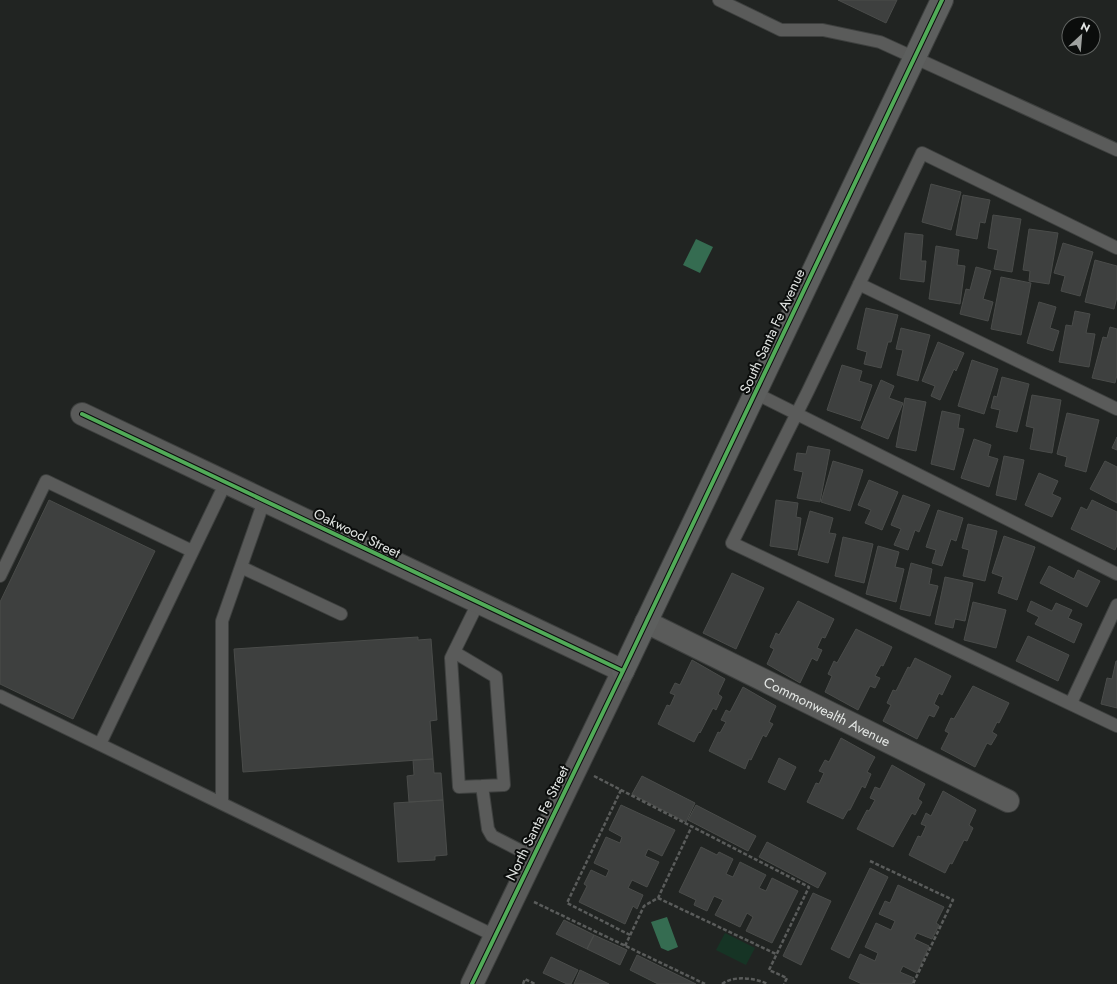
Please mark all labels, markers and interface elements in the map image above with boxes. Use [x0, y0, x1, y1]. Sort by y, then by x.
north arrow [1061, 16, 1101, 56]
text: N [1078, 18, 1093, 36]
street label: South Santa Fe Avenue [734, 265, 810, 397]
street label: Oakwood Street [310, 503, 404, 563]
street label: Commonwealth Avenue [760, 672, 894, 751]
street label: North Santa Fe Street [500, 762, 574, 884]

